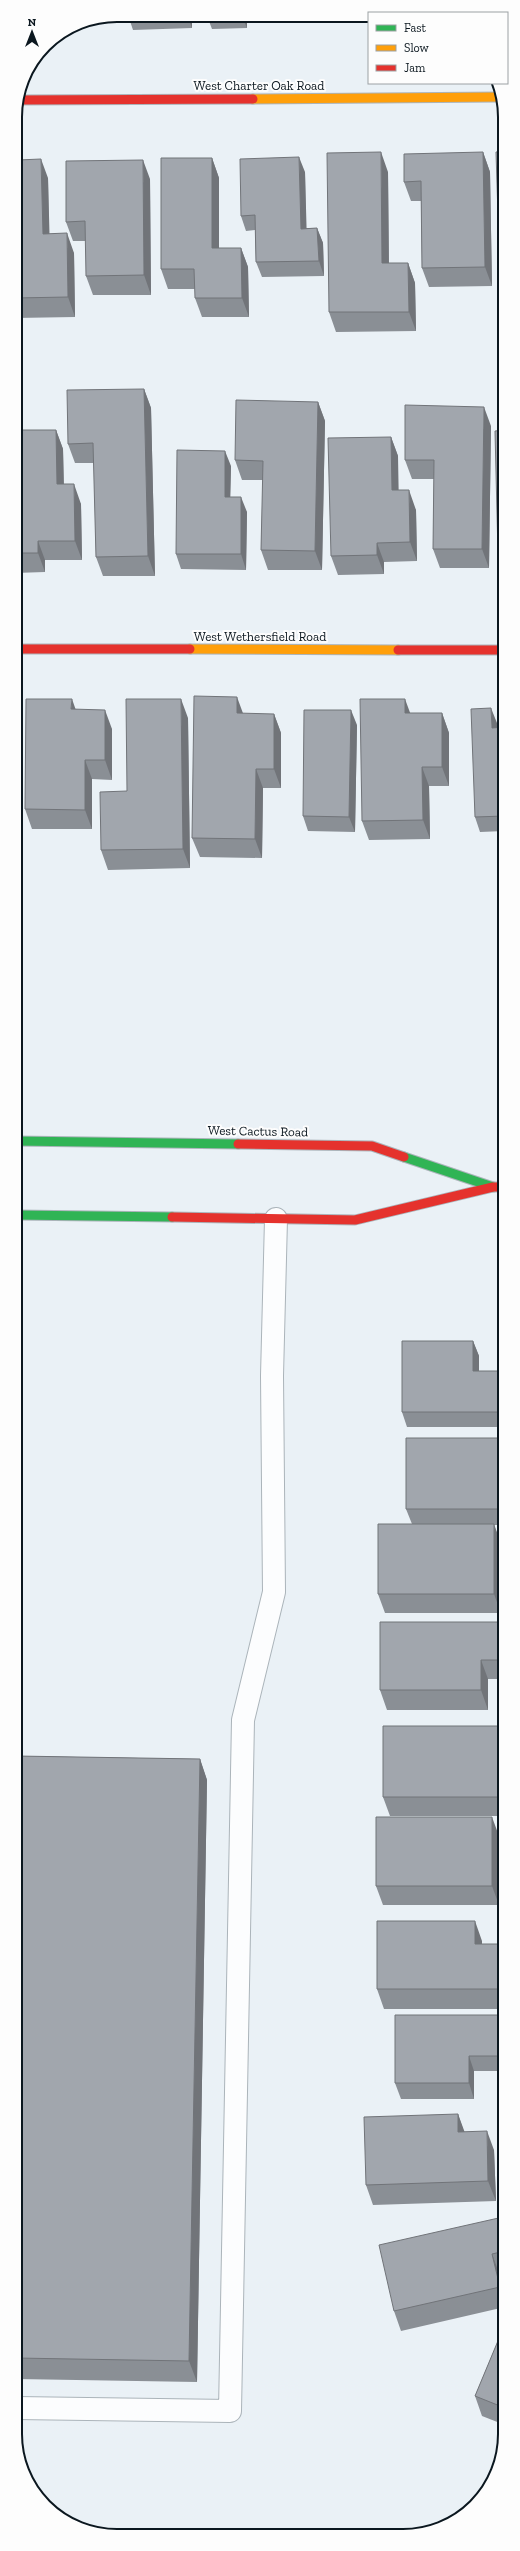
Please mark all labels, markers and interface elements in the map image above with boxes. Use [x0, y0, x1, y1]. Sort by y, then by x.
north arrow [12, 12, 52, 52]
legend [368, 12, 508, 84]
text: N [28, 16, 37, 29]
text: Fast [404, 21, 427, 35]
text: Slow [404, 41, 430, 55]
text: Jam [404, 61, 426, 75]
street label: West Charter Oak Road [193, 78, 325, 93]
street label: West Wethersfield Road [194, 629, 326, 644]
street label: West Cactus Road [208, 1123, 308, 1139]

